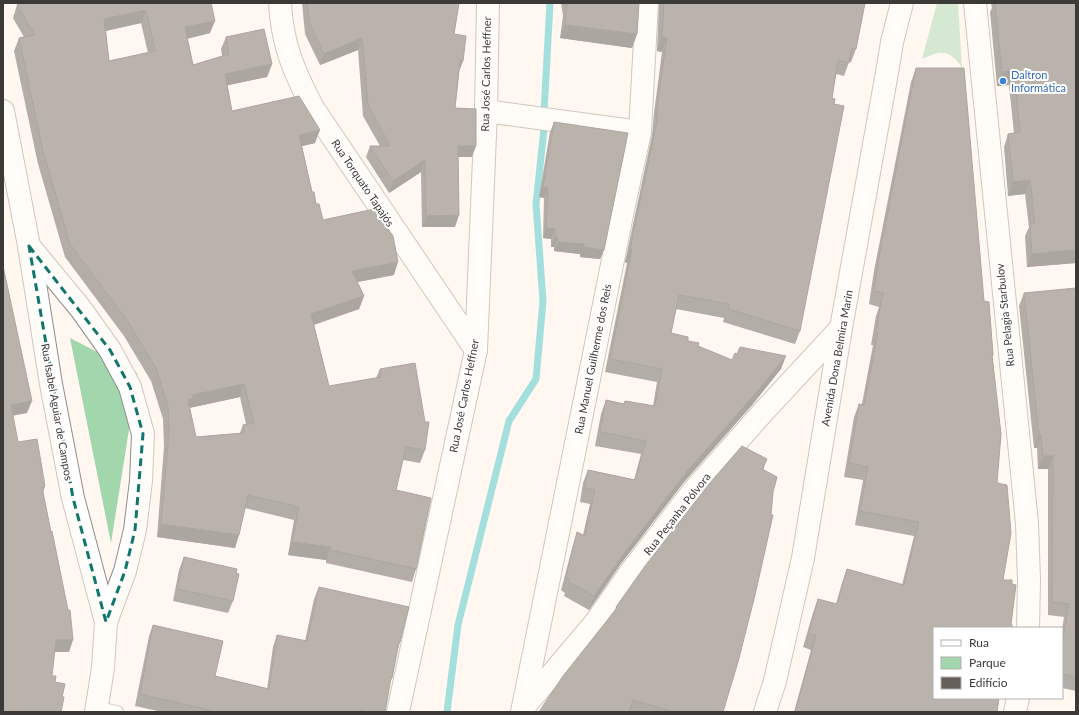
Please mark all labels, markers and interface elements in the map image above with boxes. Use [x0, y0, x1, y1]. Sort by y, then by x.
street label: Rua José Carlos Heffner [478, 16, 493, 132]
place label: Daltron Informática [1011, 68, 1066, 94]
marker: Daltron Informática [998, 76, 1008, 86]
street label: Rua Torquato Tapajós [329, 137, 398, 229]
street label: Rua Pelagia Starbulov [993, 262, 1016, 367]
street label: Rua Manuel Guilherme dos Reis [572, 282, 614, 435]
street label: Avenida Dona Belmira Marin [818, 289, 855, 427]
street label: Rua José Carlos Heffner [446, 338, 481, 454]
street label: Rua Isabel Aguiar de Campos [39, 342, 76, 482]
street label: Rua Peçanha Pólvora [640, 470, 713, 557]
legend [933, 627, 1063, 699]
text: Rua [969, 635, 989, 650]
text: Parque [969, 655, 1006, 670]
text: Edifício [969, 675, 1008, 690]

